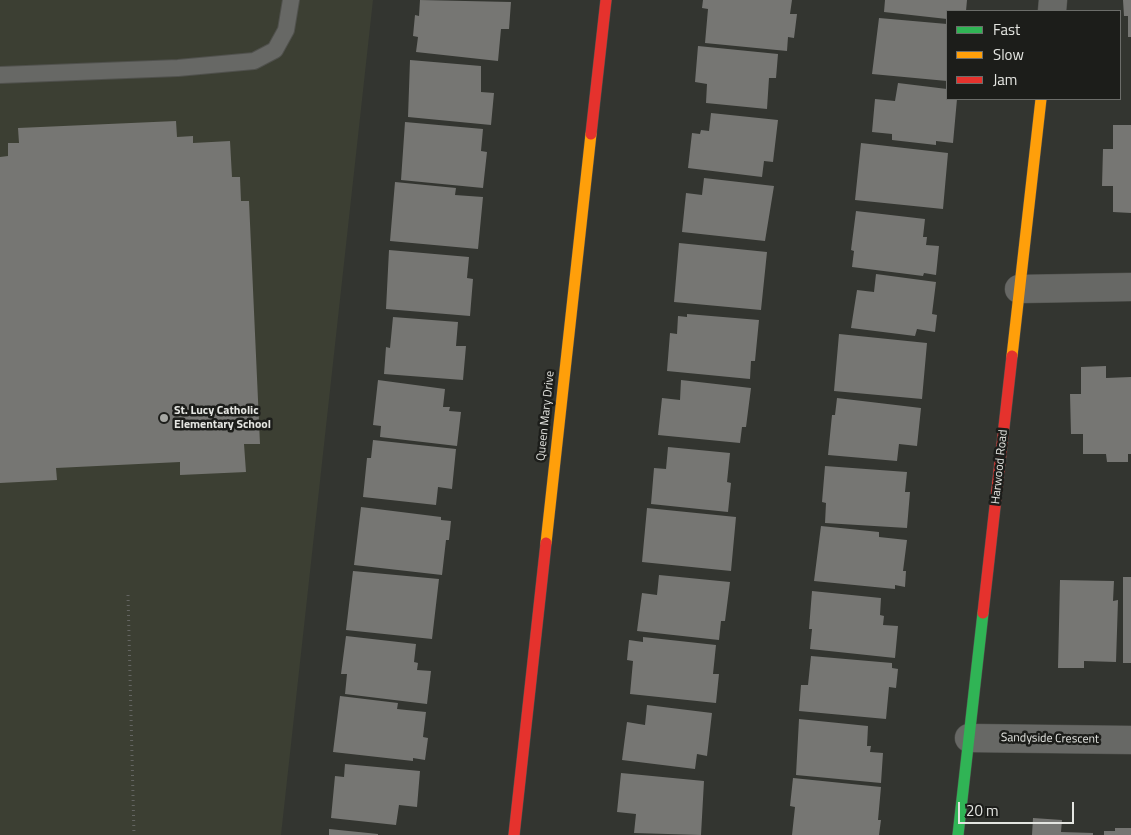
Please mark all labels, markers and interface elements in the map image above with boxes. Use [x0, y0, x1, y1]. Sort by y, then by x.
legend [946, 10, 1121, 100]
text: Fast [993, 18, 1020, 41]
text: Slow [993, 43, 1024, 66]
text: Jam [993, 68, 1017, 91]
street label: Queen Mary Drive [534, 370, 558, 462]
place label: St. Lucy Catholic Elementary School [174, 404, 271, 432]
marker: St. Lucy Catholic Elementary School [158, 412, 170, 424]
street label: Harwood Road [989, 429, 1011, 505]
street label: Sandyside Crescent [1001, 731, 1099, 747]
scale bar [961, 792, 1077, 824]
text: 20 m [966, 799, 999, 822]

